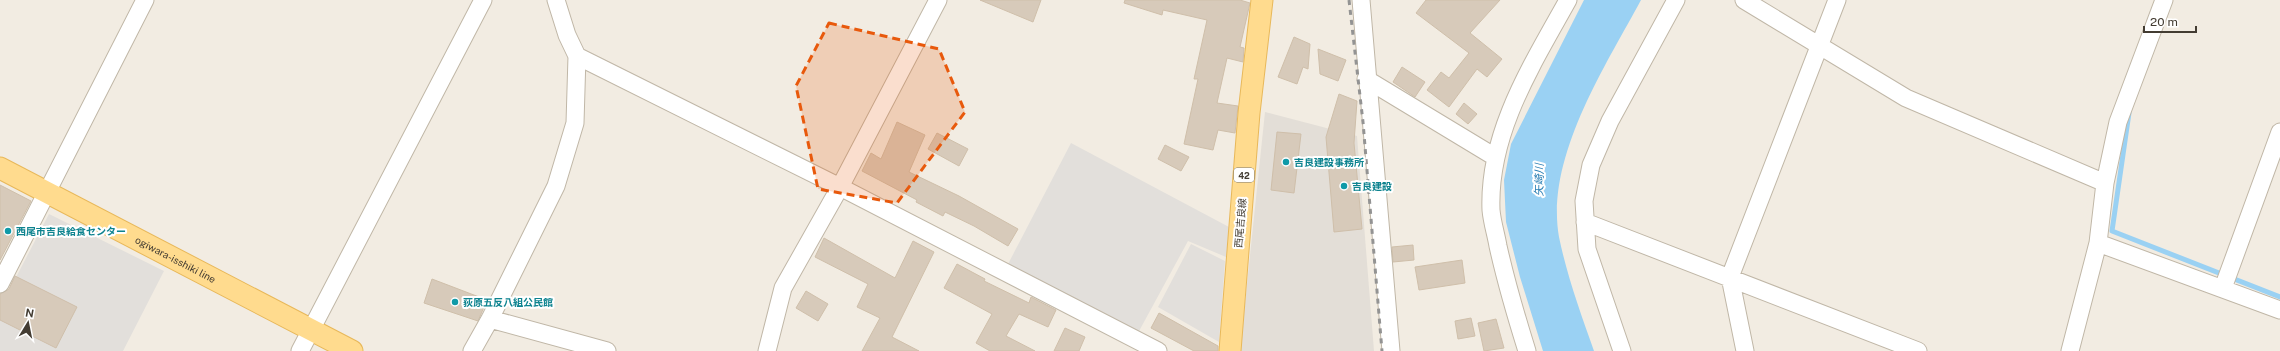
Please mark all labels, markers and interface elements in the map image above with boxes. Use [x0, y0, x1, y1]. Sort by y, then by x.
scale bar [2144, 8, 2196, 34]
text: 20 m [2150, 15, 2178, 29]
place label: 吉良建設事務所 [1294, 156, 1364, 168]
marker: 吉良建設事務所 [1281, 157, 1291, 167]
water label: 矢崎川 [1533, 162, 1545, 197]
road number: 42 [1234, 168, 1254, 182]
place label: 吉良建設 [1352, 180, 1392, 192]
marker: 吉良建設 [1339, 181, 1349, 191]
street label: 西尾吉良線 [1232, 198, 1248, 248]
place label: 西尾市吉良給食センター [16, 225, 126, 237]
marker: 西尾市吉良給食センター [3, 226, 13, 236]
street label: ogiwara-isshiki line [133, 233, 218, 285]
place label: 荻原五反八組公民館 [463, 296, 553, 308]
marker: 荻原五反八組公民館 [450, 297, 460, 307]
north arrow [8, 303, 48, 343]
text: N [24, 306, 35, 320]

